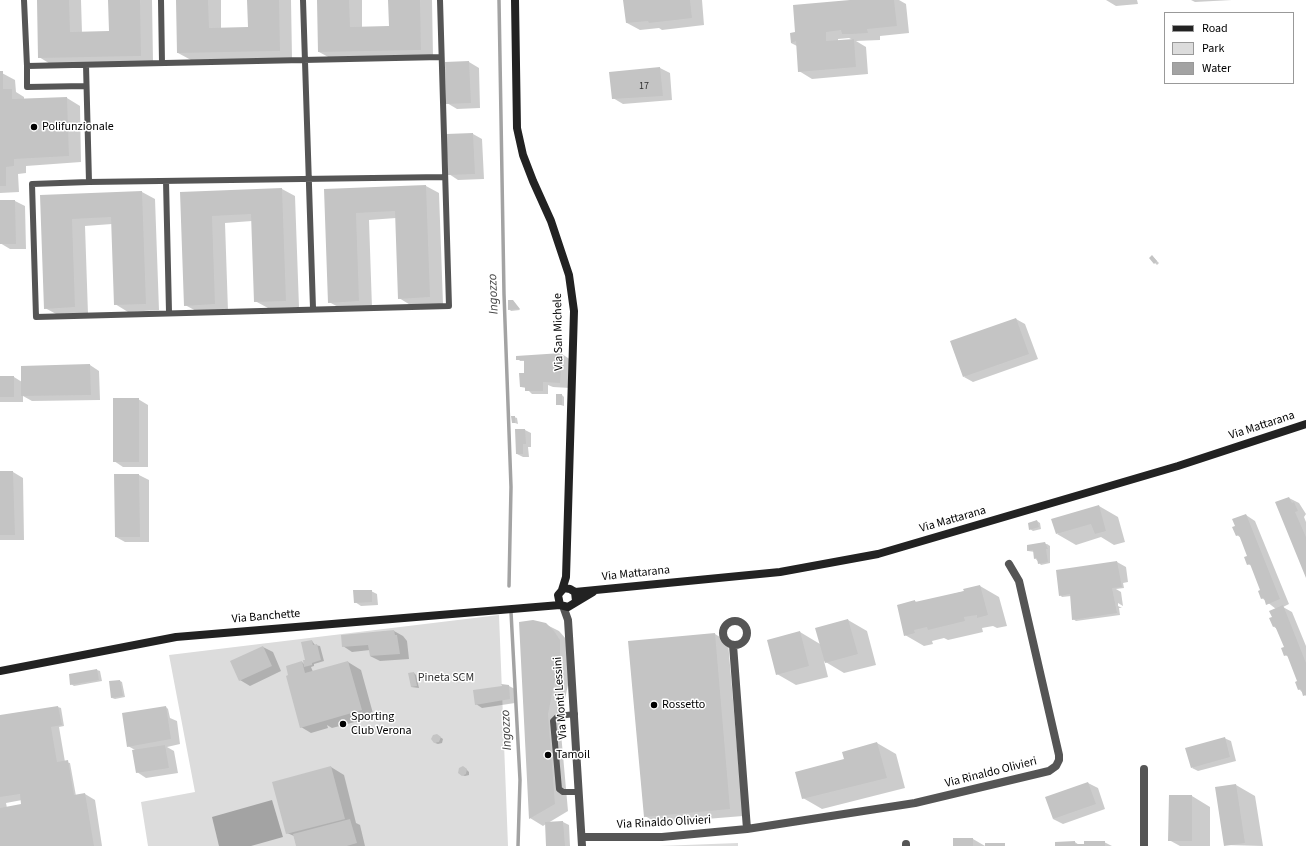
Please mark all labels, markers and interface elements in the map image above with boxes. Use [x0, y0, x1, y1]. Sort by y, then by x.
legend [1164, 12, 1294, 84]
text: Road [1202, 20, 1228, 37]
text: Park [1202, 40, 1224, 57]
text: Water [1202, 60, 1231, 77]
house number: 17 [639, 81, 649, 93]
place label: Polifunzionale [42, 120, 114, 134]
marker: Polifunzionale [29, 122, 39, 132]
water label: Ingozzo [485, 273, 503, 315]
street label: Via San Michele [551, 293, 567, 371]
street label: Via Mattarana [1227, 409, 1297, 443]
street label: Via Mattarana [918, 504, 988, 536]
street label: Via Mattarana [601, 563, 671, 585]
street label: Via Banchette [231, 607, 301, 627]
street label: Via Monti Lessini [551, 656, 571, 740]
park label: Pineta SCM [418, 671, 474, 685]
place label: Rossetto [662, 698, 705, 712]
marker: Rossetto [649, 700, 659, 710]
water label: Ingozzo [498, 709, 516, 751]
place label: Sporting Club Verona [351, 710, 412, 738]
marker: Sporting Club Verona [338, 719, 348, 729]
place label: Tamoil [556, 748, 590, 762]
marker: Tamoil [543, 750, 553, 760]
street label: Via Rinaldo Olivieri [944, 755, 1038, 791]
street label: Via Rinaldo Olivieri [617, 813, 711, 833]

